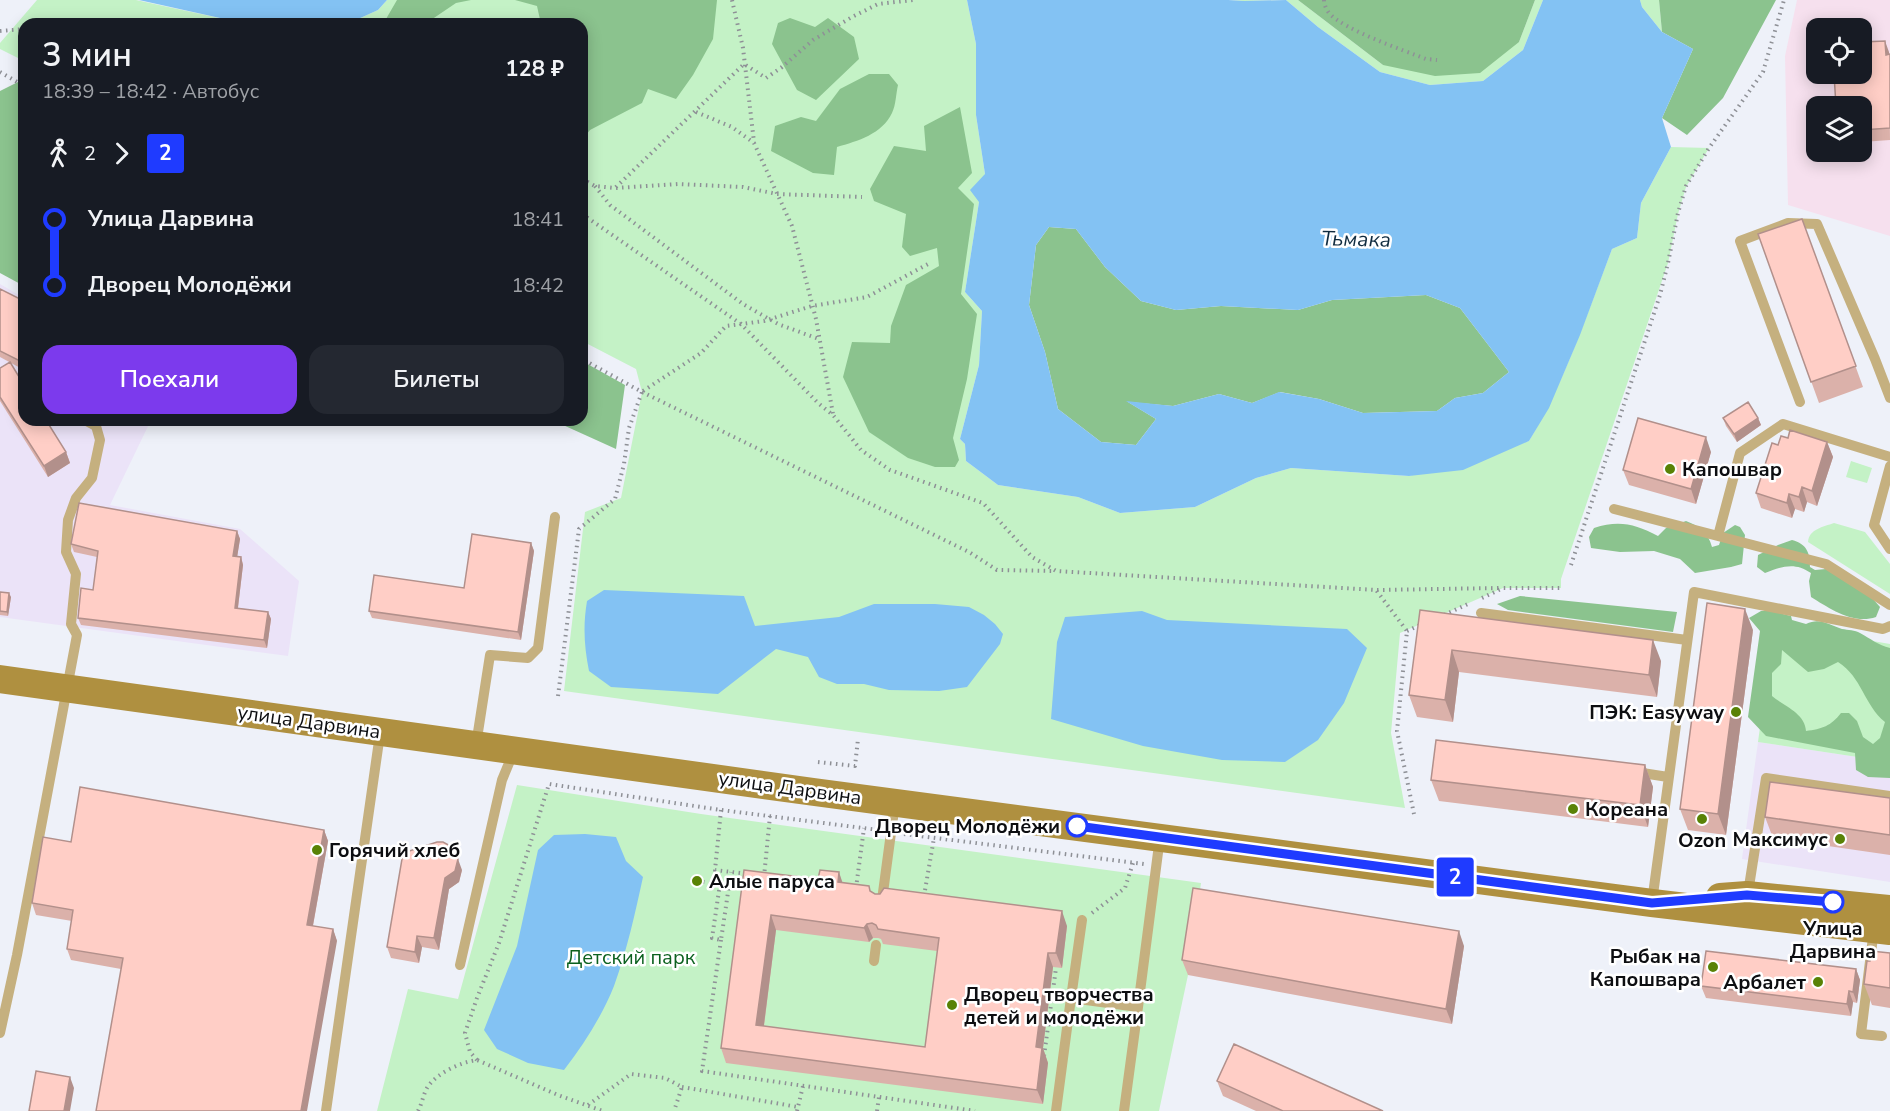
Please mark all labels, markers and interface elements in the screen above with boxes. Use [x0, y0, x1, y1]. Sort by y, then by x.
map controls [1806, 18, 1872, 162]
button: locate [1806, 18, 1872, 84]
text: 3 мин [42, 33, 132, 78]
text: 128 ₽ [505, 54, 564, 84]
text: 18:39 – 18:42 · Автобус [42, 78, 259, 105]
button: layers [1806, 96, 1872, 162]
icon: walk [42, 137, 75, 170]
icon: forward [105, 137, 138, 170]
text: 2 [159, 139, 172, 167]
text: 2 [84, 140, 96, 167]
text: Улица Дарвина [88, 204, 254, 234]
text: 18:41 [511, 206, 564, 233]
water label: Тьмака [1321, 224, 1391, 254]
text: Дворец Молодёжи [88, 270, 292, 300]
text: 18:42 [511, 272, 564, 299]
button: Поехали [42, 345, 297, 414]
button: Билеты [309, 345, 564, 414]
place label: Капошвар [1682, 456, 1782, 483]
marker: Капошвар [1663, 462, 1677, 476]
street label: улица Дарвина [236, 699, 382, 745]
place label: ПЭК: Easyway [1589, 699, 1724, 726]
marker: ПЭК: Easyway [1729, 705, 1743, 719]
street label: улица Дарвина [717, 765, 863, 811]
place label: Кореана [1585, 796, 1668, 823]
marker: Кореана [1566, 802, 1580, 816]
marker: Ozon [1695, 812, 1709, 826]
place label: Дворец Молодёжи [875, 813, 1060, 840]
marker: Дворец Молодёжи [1066, 815, 1088, 837]
place label: Максимус [1732, 826, 1828, 853]
place label: Ozon [1678, 827, 1726, 854]
marker: Максимус [1833, 832, 1847, 846]
place label: Горячий хлеб [329, 837, 460, 864]
marker: Горячий хлеб [310, 843, 324, 857]
line badge: 2 [1436, 858, 1474, 896]
text: 2 [1449, 863, 1461, 891]
place label: Алые паруса [709, 868, 835, 895]
marker: Алые паруса [690, 874, 704, 888]
marker: Улица Дарвина [1822, 891, 1844, 913]
place label: Улица Дарвина [1790, 915, 1876, 965]
place label: Рыбак на Капошвара [1590, 943, 1701, 993]
park label: Детский парк [567, 944, 696, 971]
marker: Рыбак на Капошвара [1706, 960, 1720, 974]
place label: Арбалет [1723, 969, 1807, 996]
marker: Арбалет [1811, 975, 1825, 989]
place label: Дворец творчества детей и молодёжи [964, 981, 1154, 1031]
marker: Дворец творчества детей и молодёжи [945, 998, 959, 1012]

